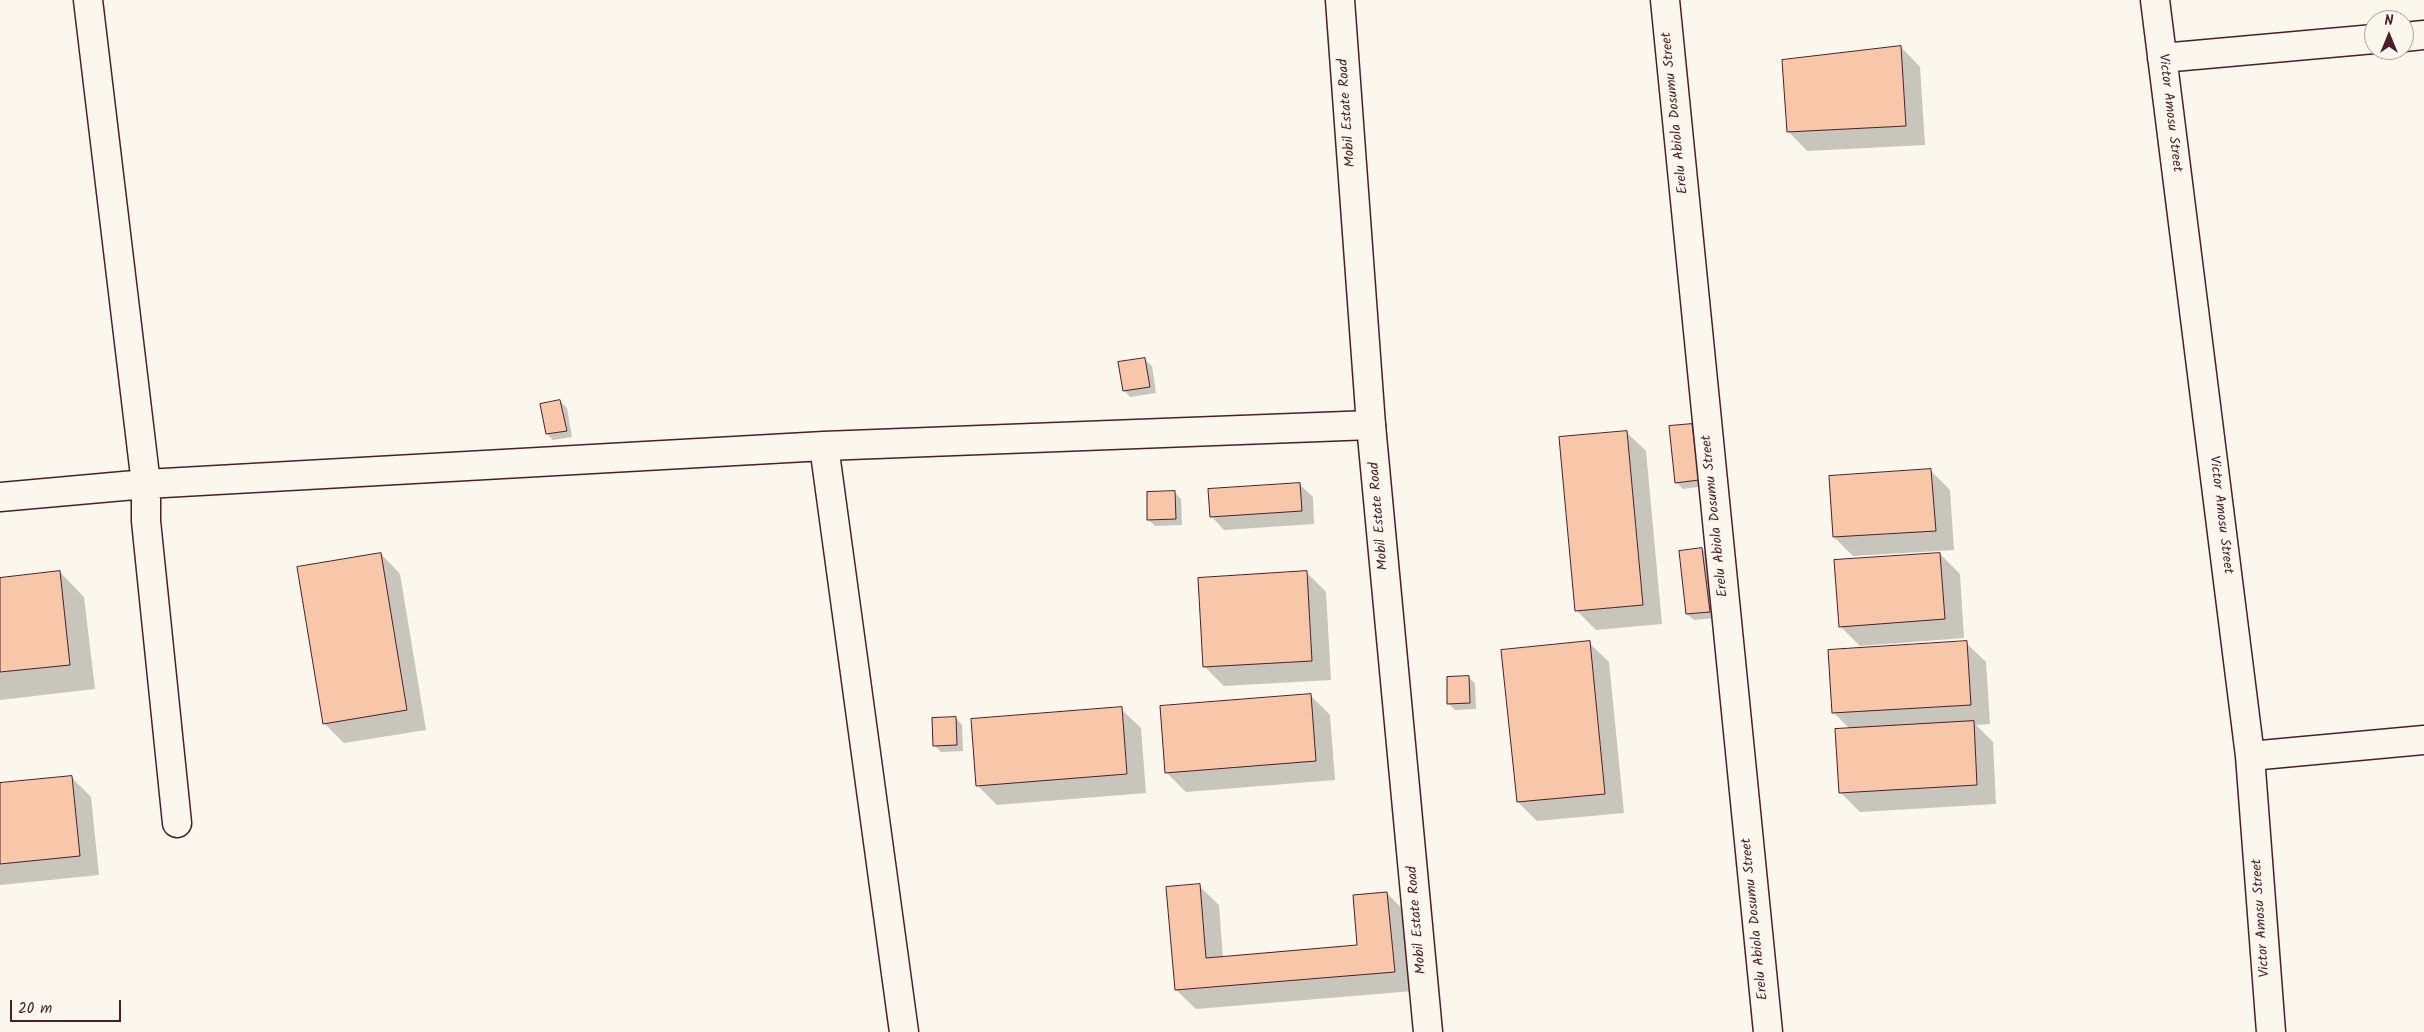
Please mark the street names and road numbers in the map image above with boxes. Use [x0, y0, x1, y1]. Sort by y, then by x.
street label: Erelu Abiola Dosumu Street [1659, 31, 1693, 195]
street label: Victor Amosu Street [2153, 53, 2185, 173]
street label: Mobil Estate Road [1336, 58, 1360, 168]
street label: Erelu Abiola Dosumu Street [1699, 434, 1733, 598]
street label: Victor Amosu Street [2204, 455, 2236, 575]
street label: Mobil Estate Road [1367, 461, 1393, 571]
street label: Erelu Abiola Dosumu Street [1739, 837, 1773, 1001]
street label: Victor Amosu Street [2249, 858, 2275, 978]
street label: Mobil Estate Road [1405, 865, 1431, 975]

